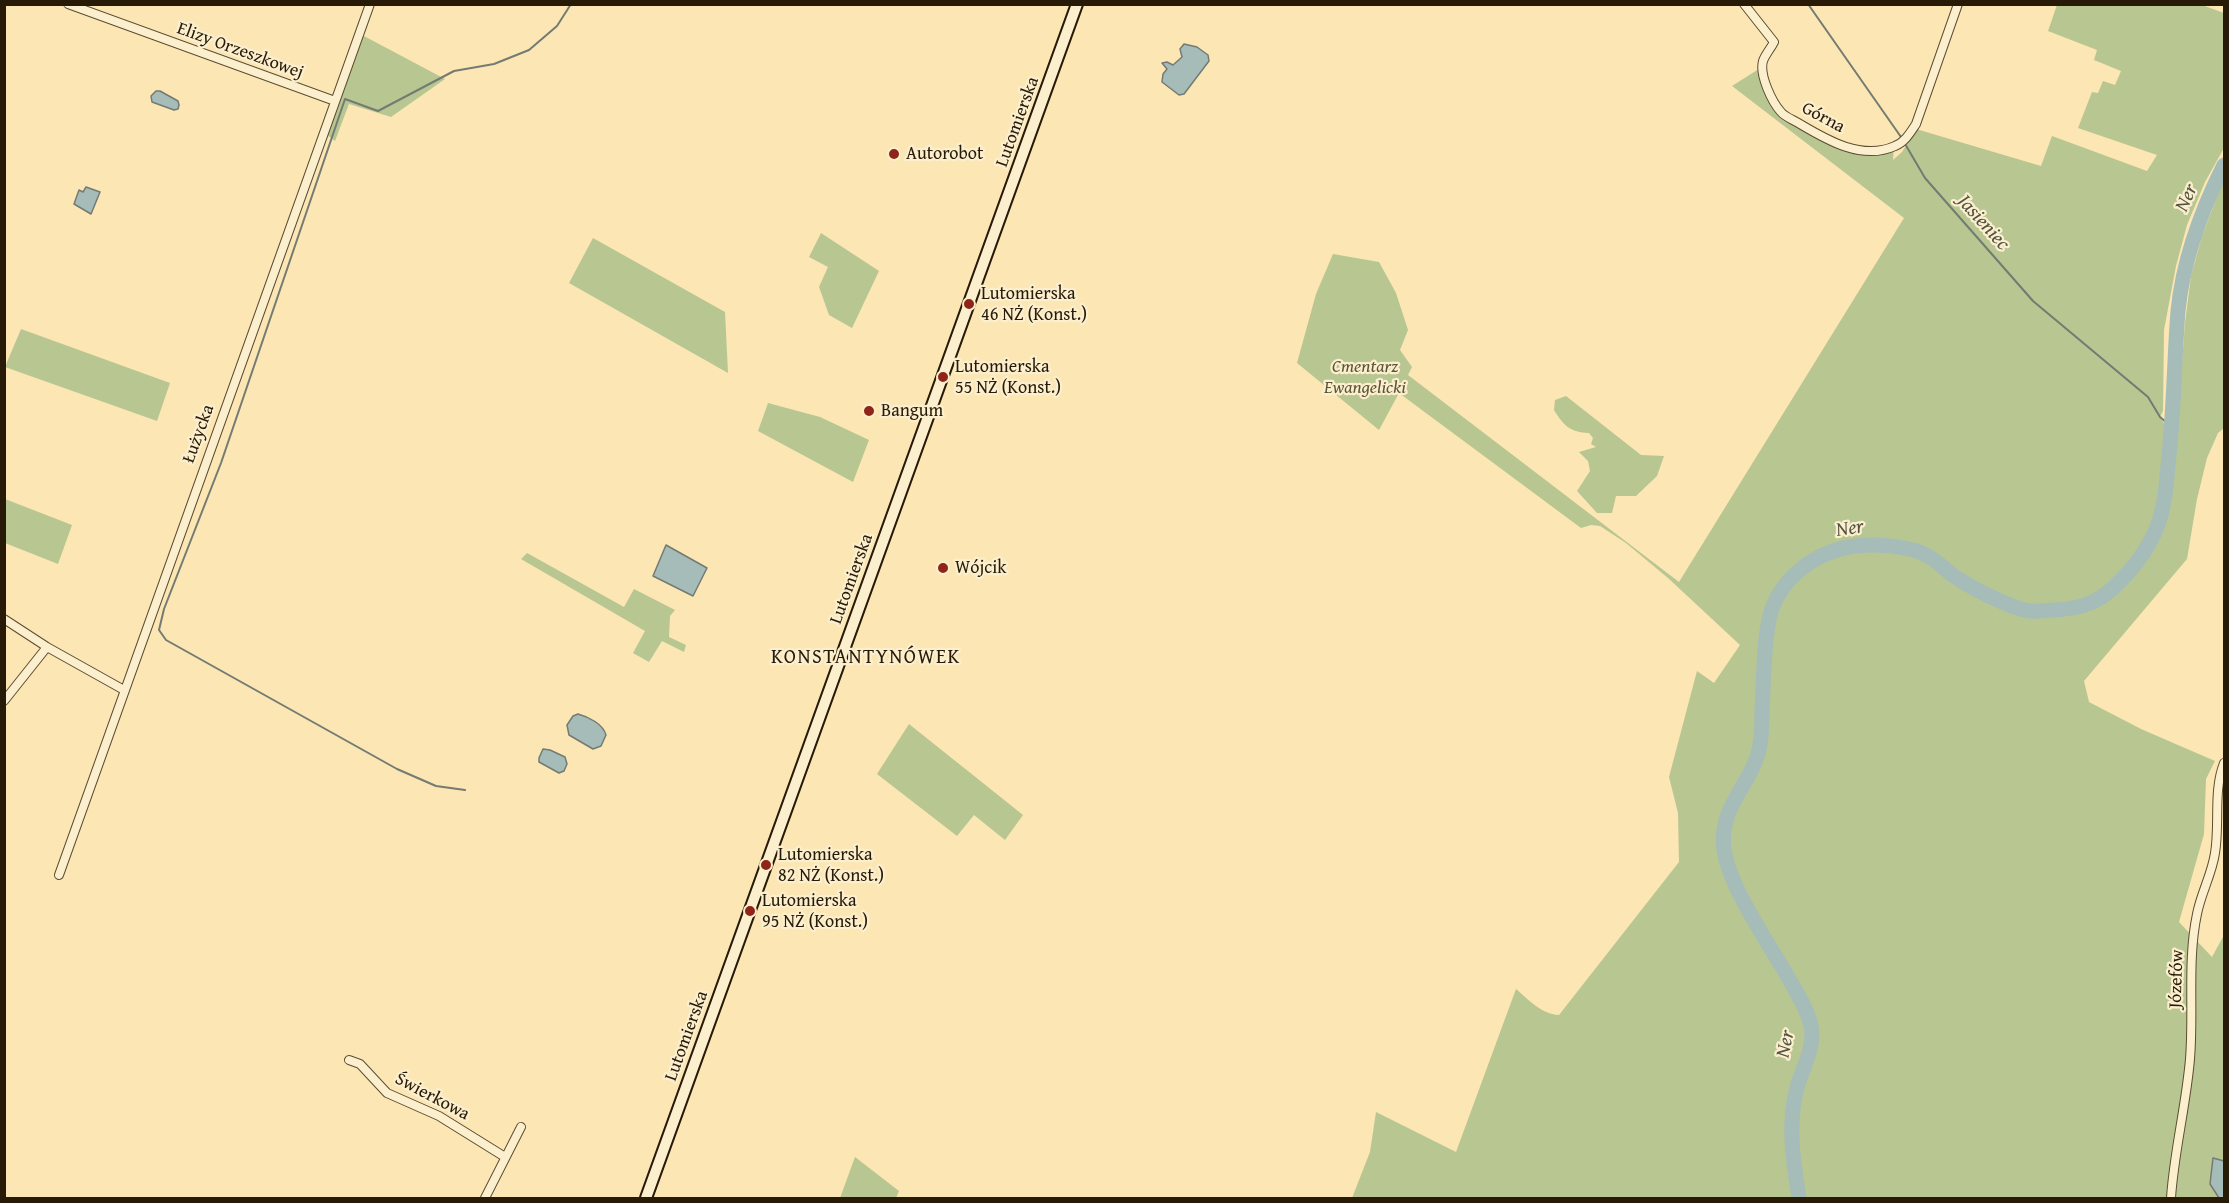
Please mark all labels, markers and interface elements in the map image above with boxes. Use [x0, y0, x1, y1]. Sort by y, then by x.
street label: Elizy Orzeszkowej [174, 18, 306, 84]
street label: Lutomierska [992, 74, 1044, 170]
street label: Górna [1798, 98, 1848, 138]
place label: Autorobot [906, 143, 983, 165]
marker: Autorobot [887, 147, 901, 161]
water label: Ner [2170, 180, 2204, 216]
water label: Jasieniec [1952, 190, 2014, 256]
place label: Lutomierska 46 NŻ (Konst.) [981, 283, 1087, 326]
marker: Lutomierska 46 NŻ (Konst.) [962, 297, 976, 311]
place label: Lutomierska 55 NŻ (Konst.) [955, 356, 1061, 398]
park label: Cmentarz Ewangelicki [1324, 356, 1406, 398]
marker: Lutomierska 55 NŻ (Konst.) [936, 370, 950, 384]
place label: Bangum [881, 400, 943, 422]
street label: Łużycka [178, 402, 220, 466]
marker: Bangum [862, 404, 876, 418]
water label: Ner [1834, 515, 1866, 543]
street label: Lutomierska [826, 531, 878, 627]
place label: Wójcik [955, 557, 1006, 579]
marker: Wójcik [936, 561, 950, 575]
district label: KONSTANTYNÓWEK [771, 646, 961, 670]
place label: Lutomierska 82 NŻ (Konst.) [778, 844, 884, 886]
marker: Lutomierska 82 NŻ (Konst.) [759, 858, 773, 872]
place label: Lutomierska 95 NŻ (Konst.) [762, 890, 868, 932]
marker: Lutomierska 95 NŻ (Konst.) [743, 904, 757, 918]
street label: Józefów [2165, 949, 2189, 1009]
street label: Lutomierska [661, 988, 713, 1084]
water label: Ner [1772, 1028, 1800, 1060]
street label: Świerkowa [391, 1068, 473, 1126]

